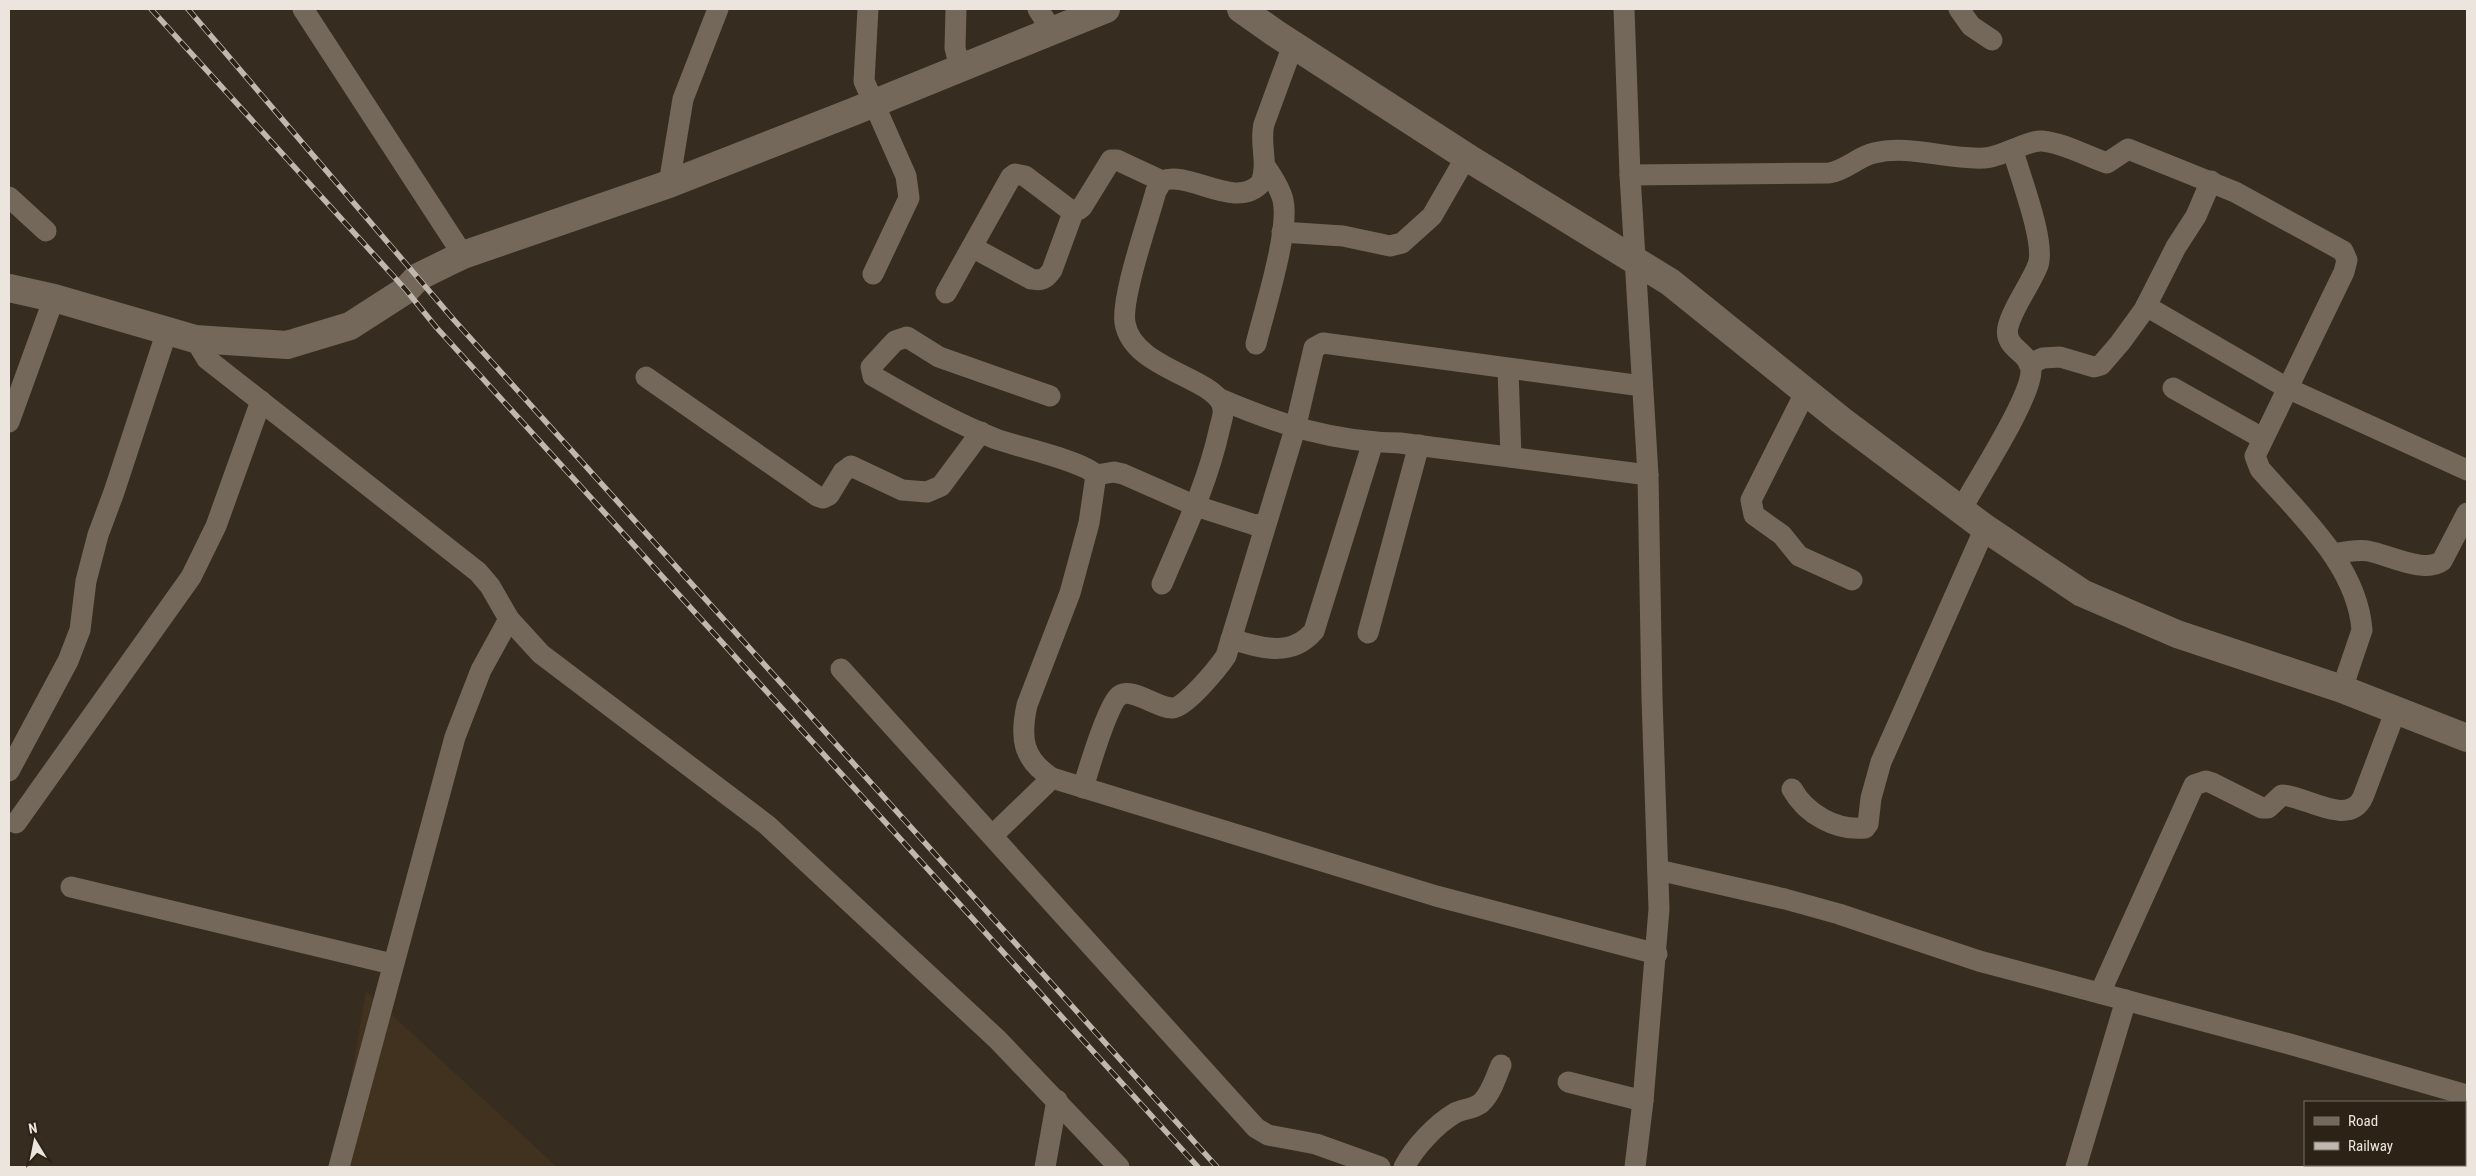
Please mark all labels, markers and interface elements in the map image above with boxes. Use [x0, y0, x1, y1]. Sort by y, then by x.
legend [2304, 1101, 2466, 1166]
text: Road [2348, 1112, 2378, 1130]
north arrow [10, 1116, 60, 1166]
text: N [27, 1120, 38, 1137]
text: Railway [2348, 1137, 2393, 1155]

